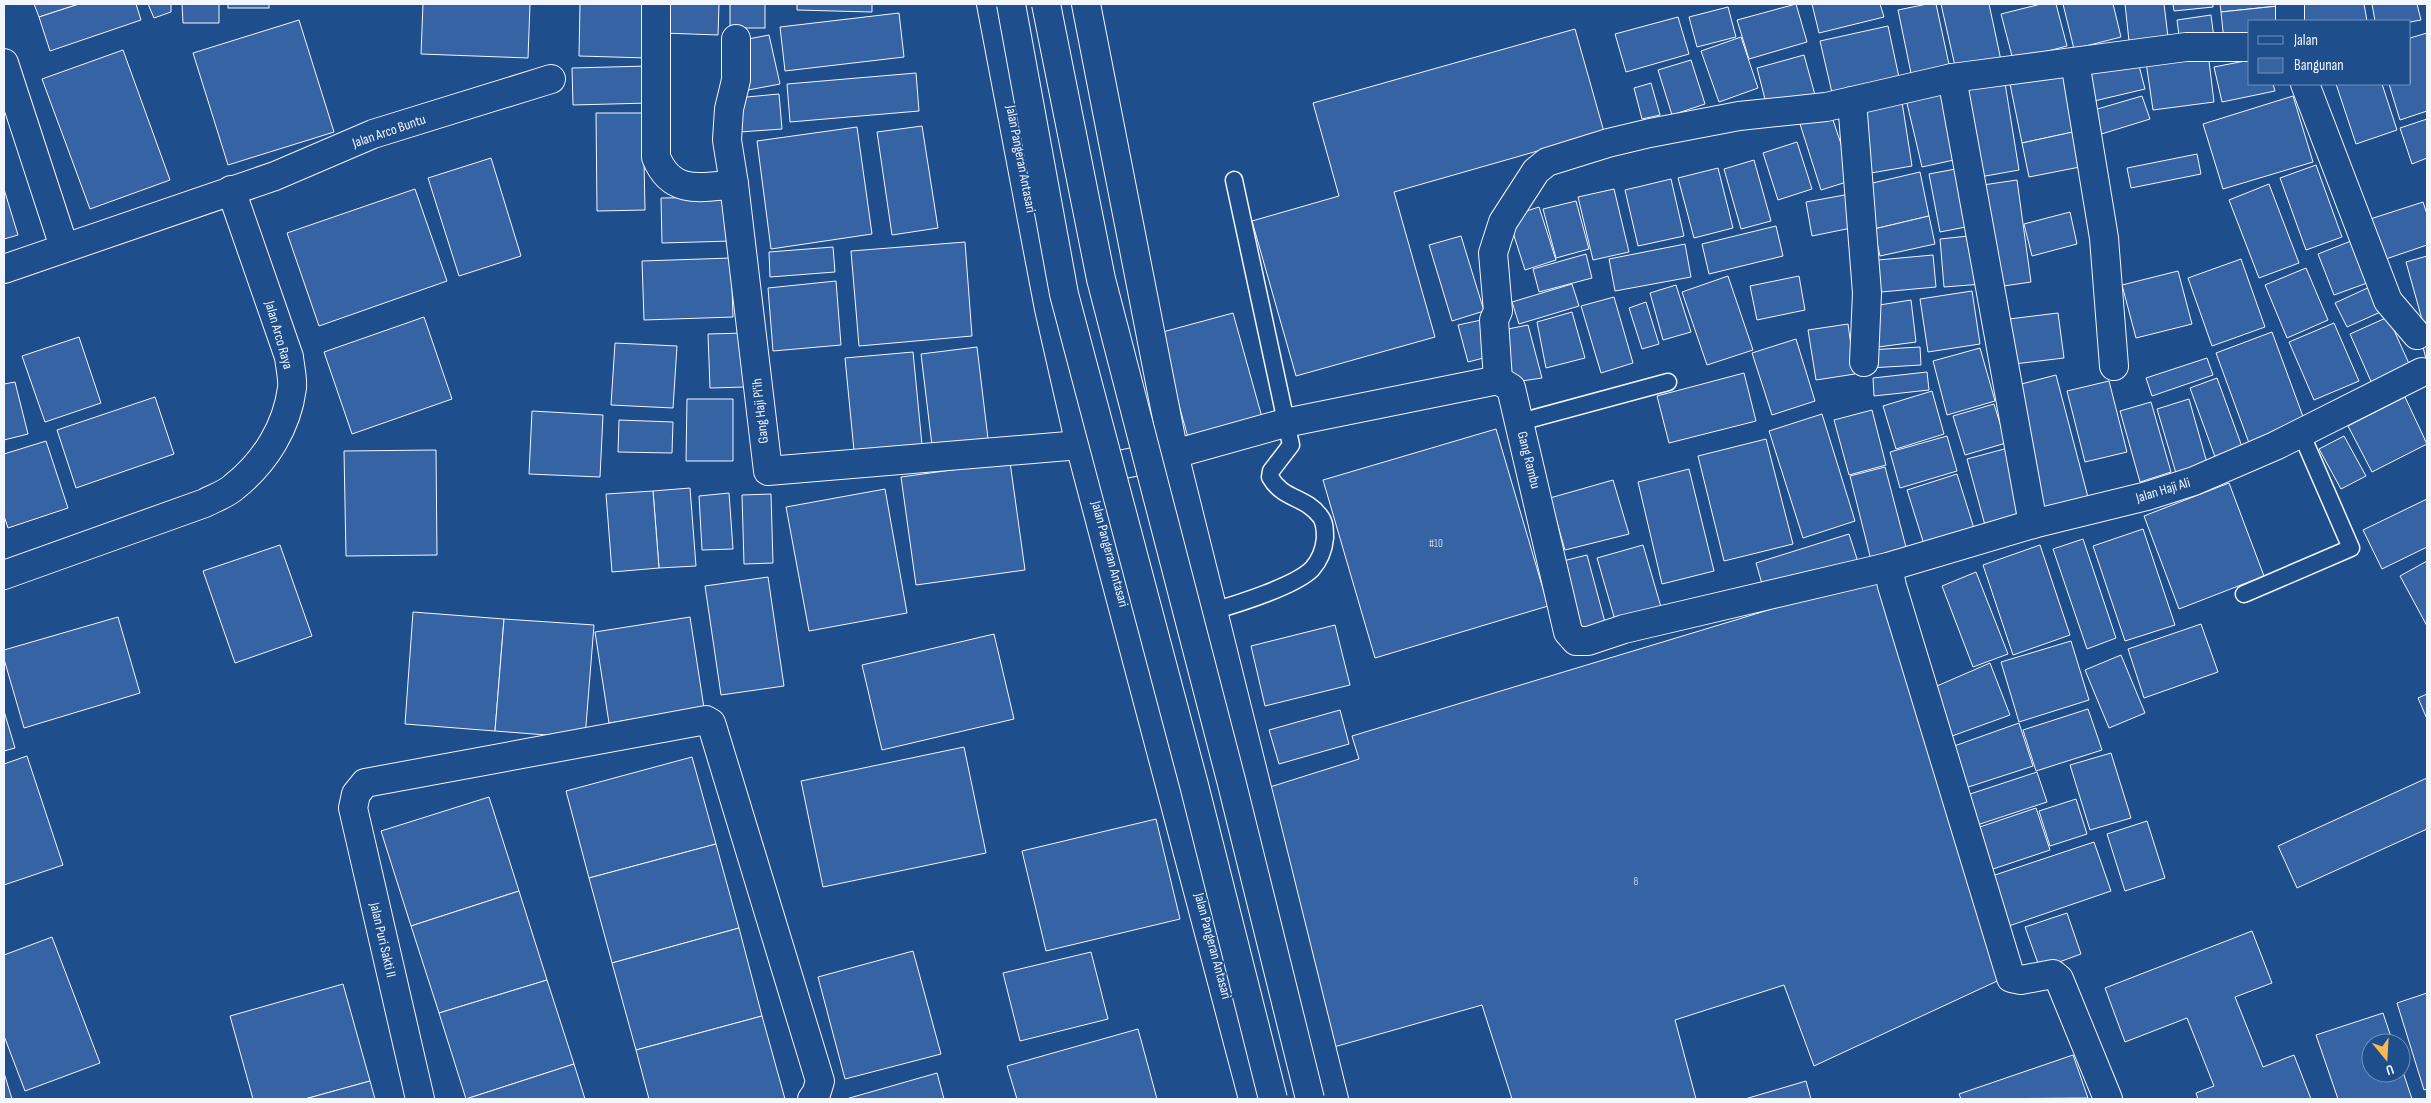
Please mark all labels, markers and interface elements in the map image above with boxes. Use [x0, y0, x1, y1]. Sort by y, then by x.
legend [2248, 20, 2411, 85]
text: Jalan [2293, 31, 2318, 50]
text: Bangunan [2294, 56, 2344, 75]
street label: Jalan Pangeran Antasari [1002, 103, 1040, 214]
street label: Jalan Arco Buntu [349, 110, 428, 152]
street label: Jalan Arco Raya [261, 298, 297, 371]
street label: Gang Haji Pi'ih [748, 378, 772, 444]
street label: Gang Rambu [1514, 430, 1544, 491]
street label: Jalan Haji Ali [2133, 474, 2192, 507]
street label: Jalan Pangeran Antasari [1087, 498, 1132, 609]
house number: #10 [1429, 537, 1443, 550]
house number: 8 [1634, 875, 1639, 888]
street label: Jalan Pangeran Antasari [1190, 890, 1235, 1001]
street label: Jalan Puri Sakti II [366, 900, 400, 979]
north arrow [2361, 1033, 2411, 1083]
text: U [2384, 1061, 2396, 1079]

